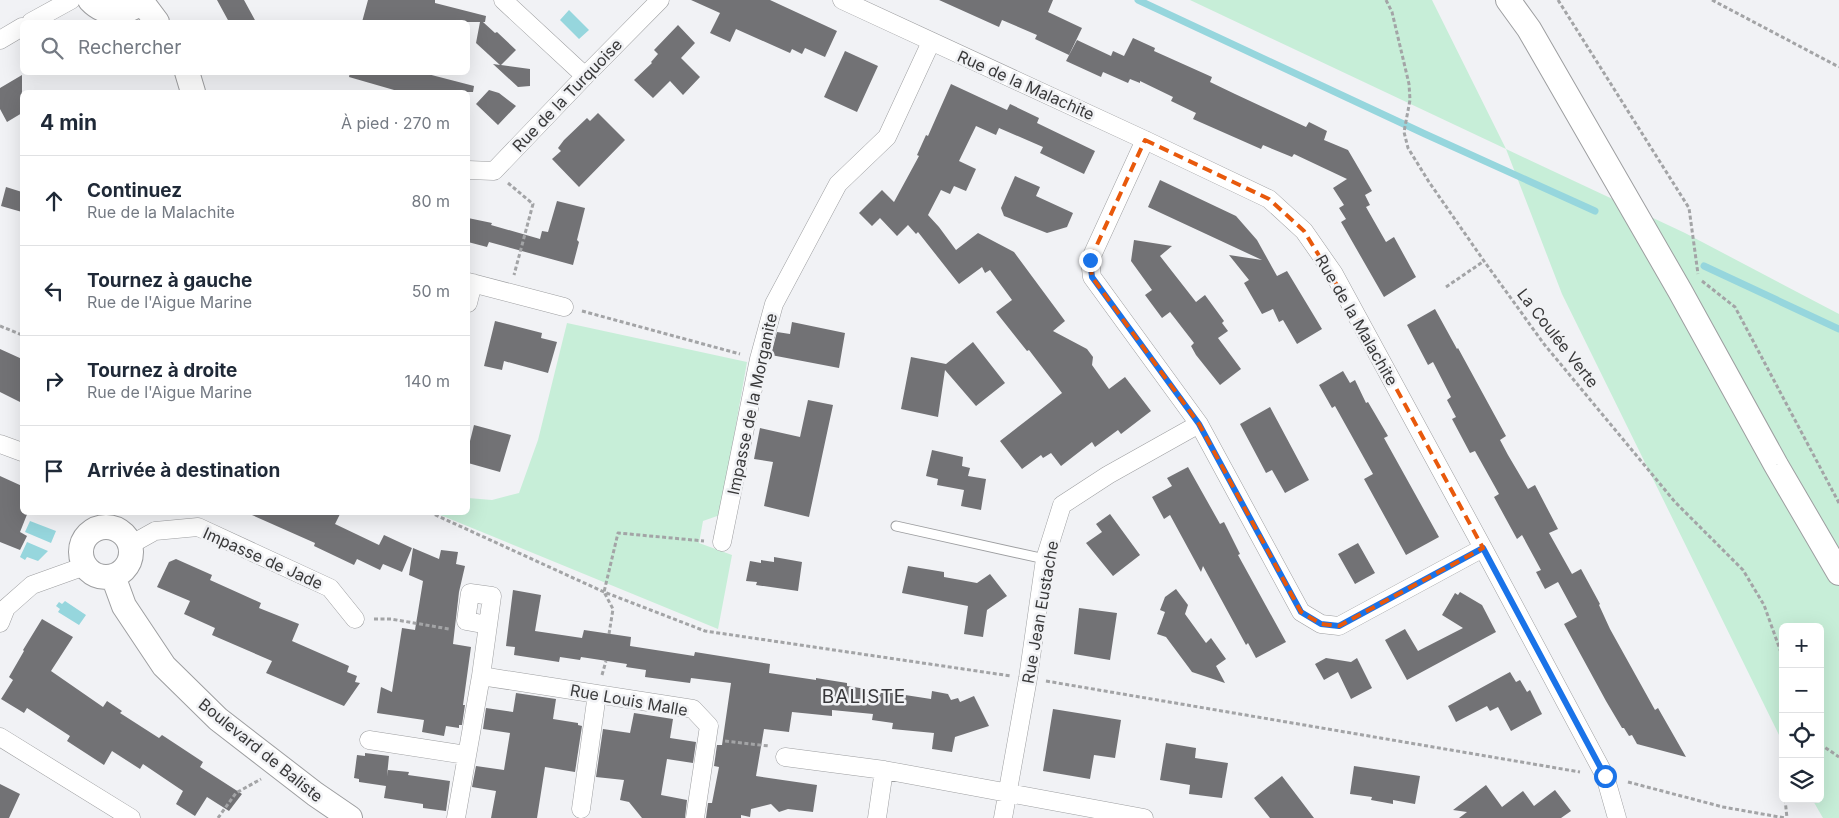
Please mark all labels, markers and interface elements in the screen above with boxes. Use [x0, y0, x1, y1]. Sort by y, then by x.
search box [20, 20, 470, 75]
icon: search [38, 34, 66, 62]
street label: Rue de la Turquoise [508, 34, 626, 156]
text: Rechercher [78, 36, 181, 59]
street label: Rue de la Malachite [954, 46, 1098, 124]
text: 4 min [40, 110, 97, 135]
text: À pied · 270 m [341, 113, 450, 133]
text: Continuez [87, 179, 182, 202]
icon: ahead [40, 187, 68, 215]
text: 80 m [411, 191, 450, 211]
text: Rue de la Malachite [87, 202, 235, 222]
route end [1079, 249, 1102, 272]
street label: Rue de la Malachite [1311, 251, 1403, 389]
text: Tournez à gauche [87, 269, 252, 292]
icon: left [40, 277, 68, 305]
text: 50 m [412, 281, 450, 301]
street label: La Coulée Verte [1513, 284, 1603, 392]
text: Rue de l'Aigue Marine [87, 292, 252, 312]
street label: Impasse de la Morganite [723, 311, 781, 497]
text: Tournez à droite [87, 359, 237, 382]
icon: right [40, 367, 68, 395]
text: 140 m [405, 371, 450, 391]
text: Rue de l'Aigue Marine [87, 382, 252, 402]
icon: arrive [40, 457, 68, 485]
text: Arrivée à destination [87, 459, 280, 482]
street label: Impasse de Jade [200, 523, 326, 593]
street label: Rue Jean Eustache [1018, 539, 1062, 685]
map controls [1779, 623, 1824, 803]
button: + [1779, 623, 1824, 668]
button: − [1779, 668, 1824, 713]
street label: Rue Louis Malle [569, 680, 689, 720]
district label: BALISTE [822, 685, 906, 708]
street label: Boulevard de Baliste [195, 694, 327, 806]
button: locate [1779, 713, 1824, 758]
button: layers [1779, 758, 1824, 803]
route start [1594, 765, 1617, 788]

